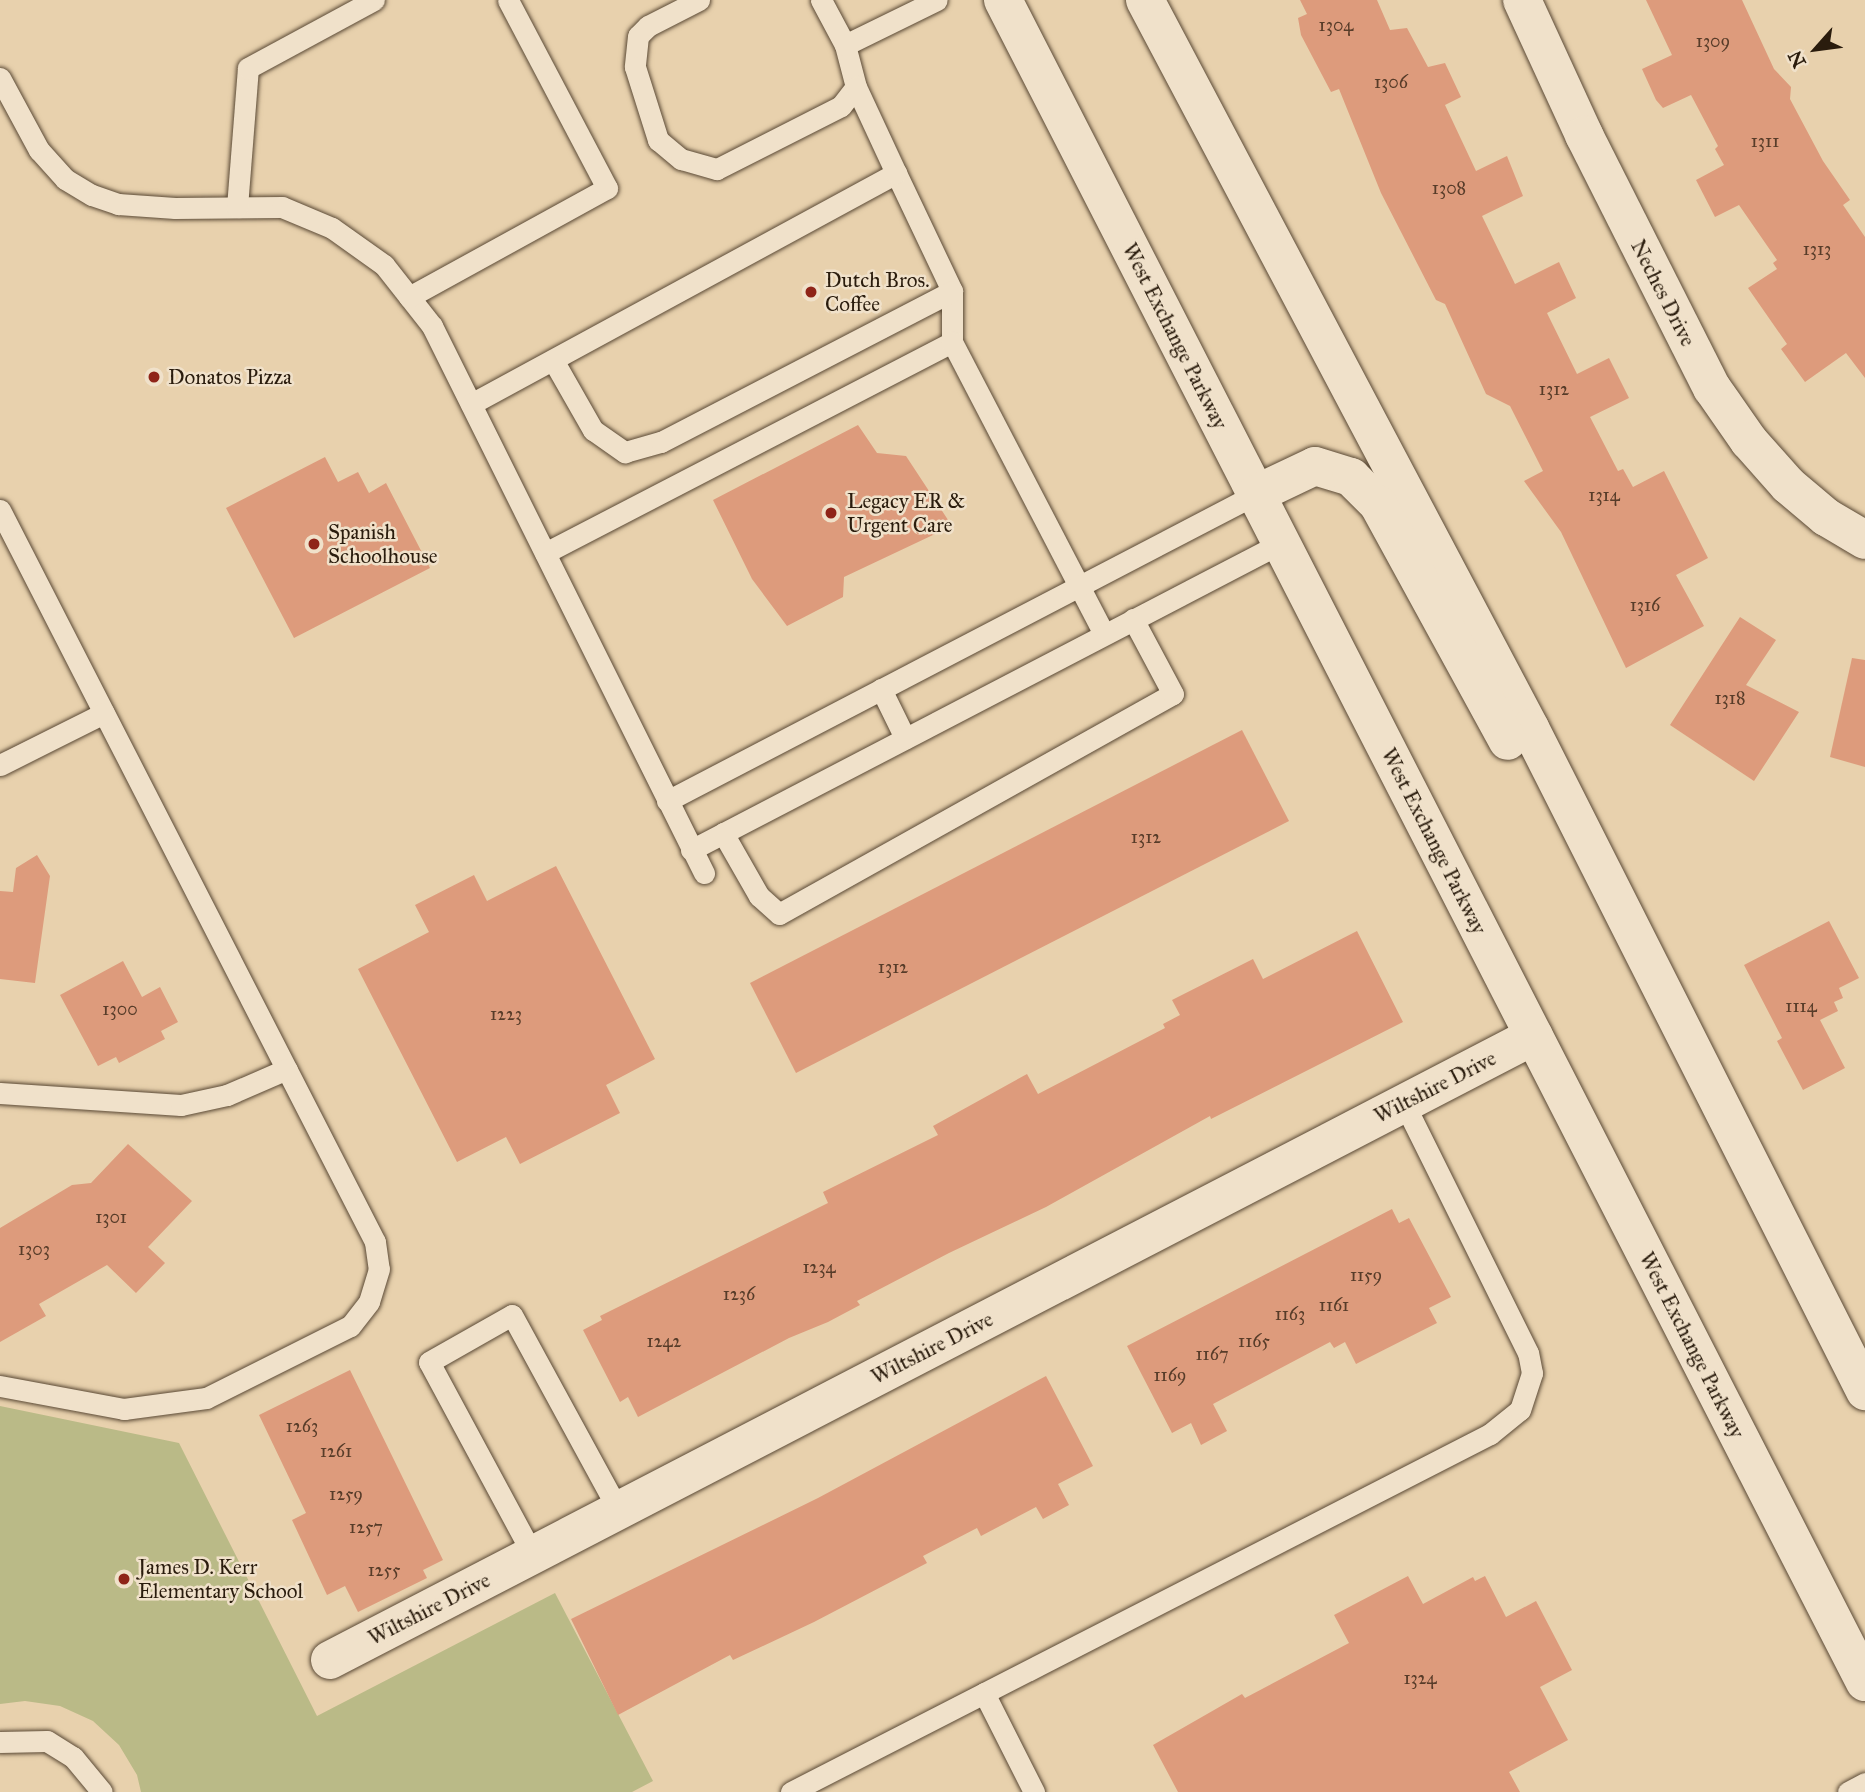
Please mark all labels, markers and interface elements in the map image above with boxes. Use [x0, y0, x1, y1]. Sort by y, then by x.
house number: 1304 [1319, 14, 1353, 36]
north arrow [1781, 14, 1851, 84]
house number: 1309 [1696, 30, 1730, 52]
text: N [1783, 47, 1811, 72]
house number: 1306 [1374, 71, 1408, 93]
house number: 1311 [1751, 130, 1779, 152]
house number: 1308 [1432, 177, 1466, 199]
street label: Neches Drive [1625, 236, 1701, 350]
house number: 1313 [1803, 238, 1831, 260]
street label: West Exchange Parkway [1117, 239, 1233, 433]
place label: Dutch Bros. Coffee [825, 267, 930, 317]
marker: Dutch Bros. Coffee [803, 284, 819, 300]
place label: Donatos Pizza [168, 364, 292, 390]
marker: Donatos Pizza [146, 369, 162, 385]
house number: 1312 [1539, 378, 1569, 400]
house number: 1314 [1588, 484, 1620, 506]
place label: Legacy ER & Urgent Care [847, 488, 965, 538]
marker: Legacy ER & Urgent Care [821, 503, 841, 523]
place label: Spanish Schoolhouse [328, 519, 438, 569]
marker: Spanish Schoolhouse [306, 536, 322, 552]
house number: 1316 [1630, 594, 1660, 616]
house number: 1318 [1715, 687, 1745, 709]
street label: West Exchange Parkway [1376, 744, 1492, 938]
house number: 1312 [1131, 826, 1161, 848]
house number: 1312 [878, 956, 908, 978]
house number: 1114 [1785, 995, 1817, 1017]
house number: 1300 [102, 998, 138, 1020]
house number: 1223 [490, 1003, 522, 1025]
street label: Wiltshire Drive [1370, 1045, 1500, 1129]
house number: 1301 [95, 1206, 127, 1228]
house number: 1303 [18, 1238, 50, 1260]
street label: West Exchange Parkway [1634, 1248, 1750, 1442]
house number: 1234 [802, 1256, 836, 1278]
house number: 1159 [1350, 1264, 1382, 1286]
house number: 1236 [723, 1283, 755, 1305]
house number: 1161 [1319, 1294, 1349, 1316]
house number: 1163 [1275, 1303, 1305, 1325]
street label: Wiltshire Drive [867, 1306, 997, 1390]
house number: 1242 [647, 1330, 681, 1352]
house number: 1165 [1238, 1330, 1270, 1352]
house number: 1167 [1195, 1343, 1229, 1365]
house number: 1169 [1153, 1364, 1187, 1386]
house number: 1263 [286, 1415, 318, 1437]
house number: 1261 [320, 1440, 352, 1462]
house number: 1259 [329, 1483, 363, 1505]
house number: 1257 [349, 1516, 383, 1538]
place label: James D. Kerr Elementary School [138, 1554, 303, 1604]
house number: 1255 [368, 1559, 400, 1581]
street label: Wiltshire Drive [364, 1567, 494, 1651]
marker: James D. Kerr Elementary School [116, 1571, 132, 1587]
house number: 1324 [1403, 1667, 1437, 1689]

